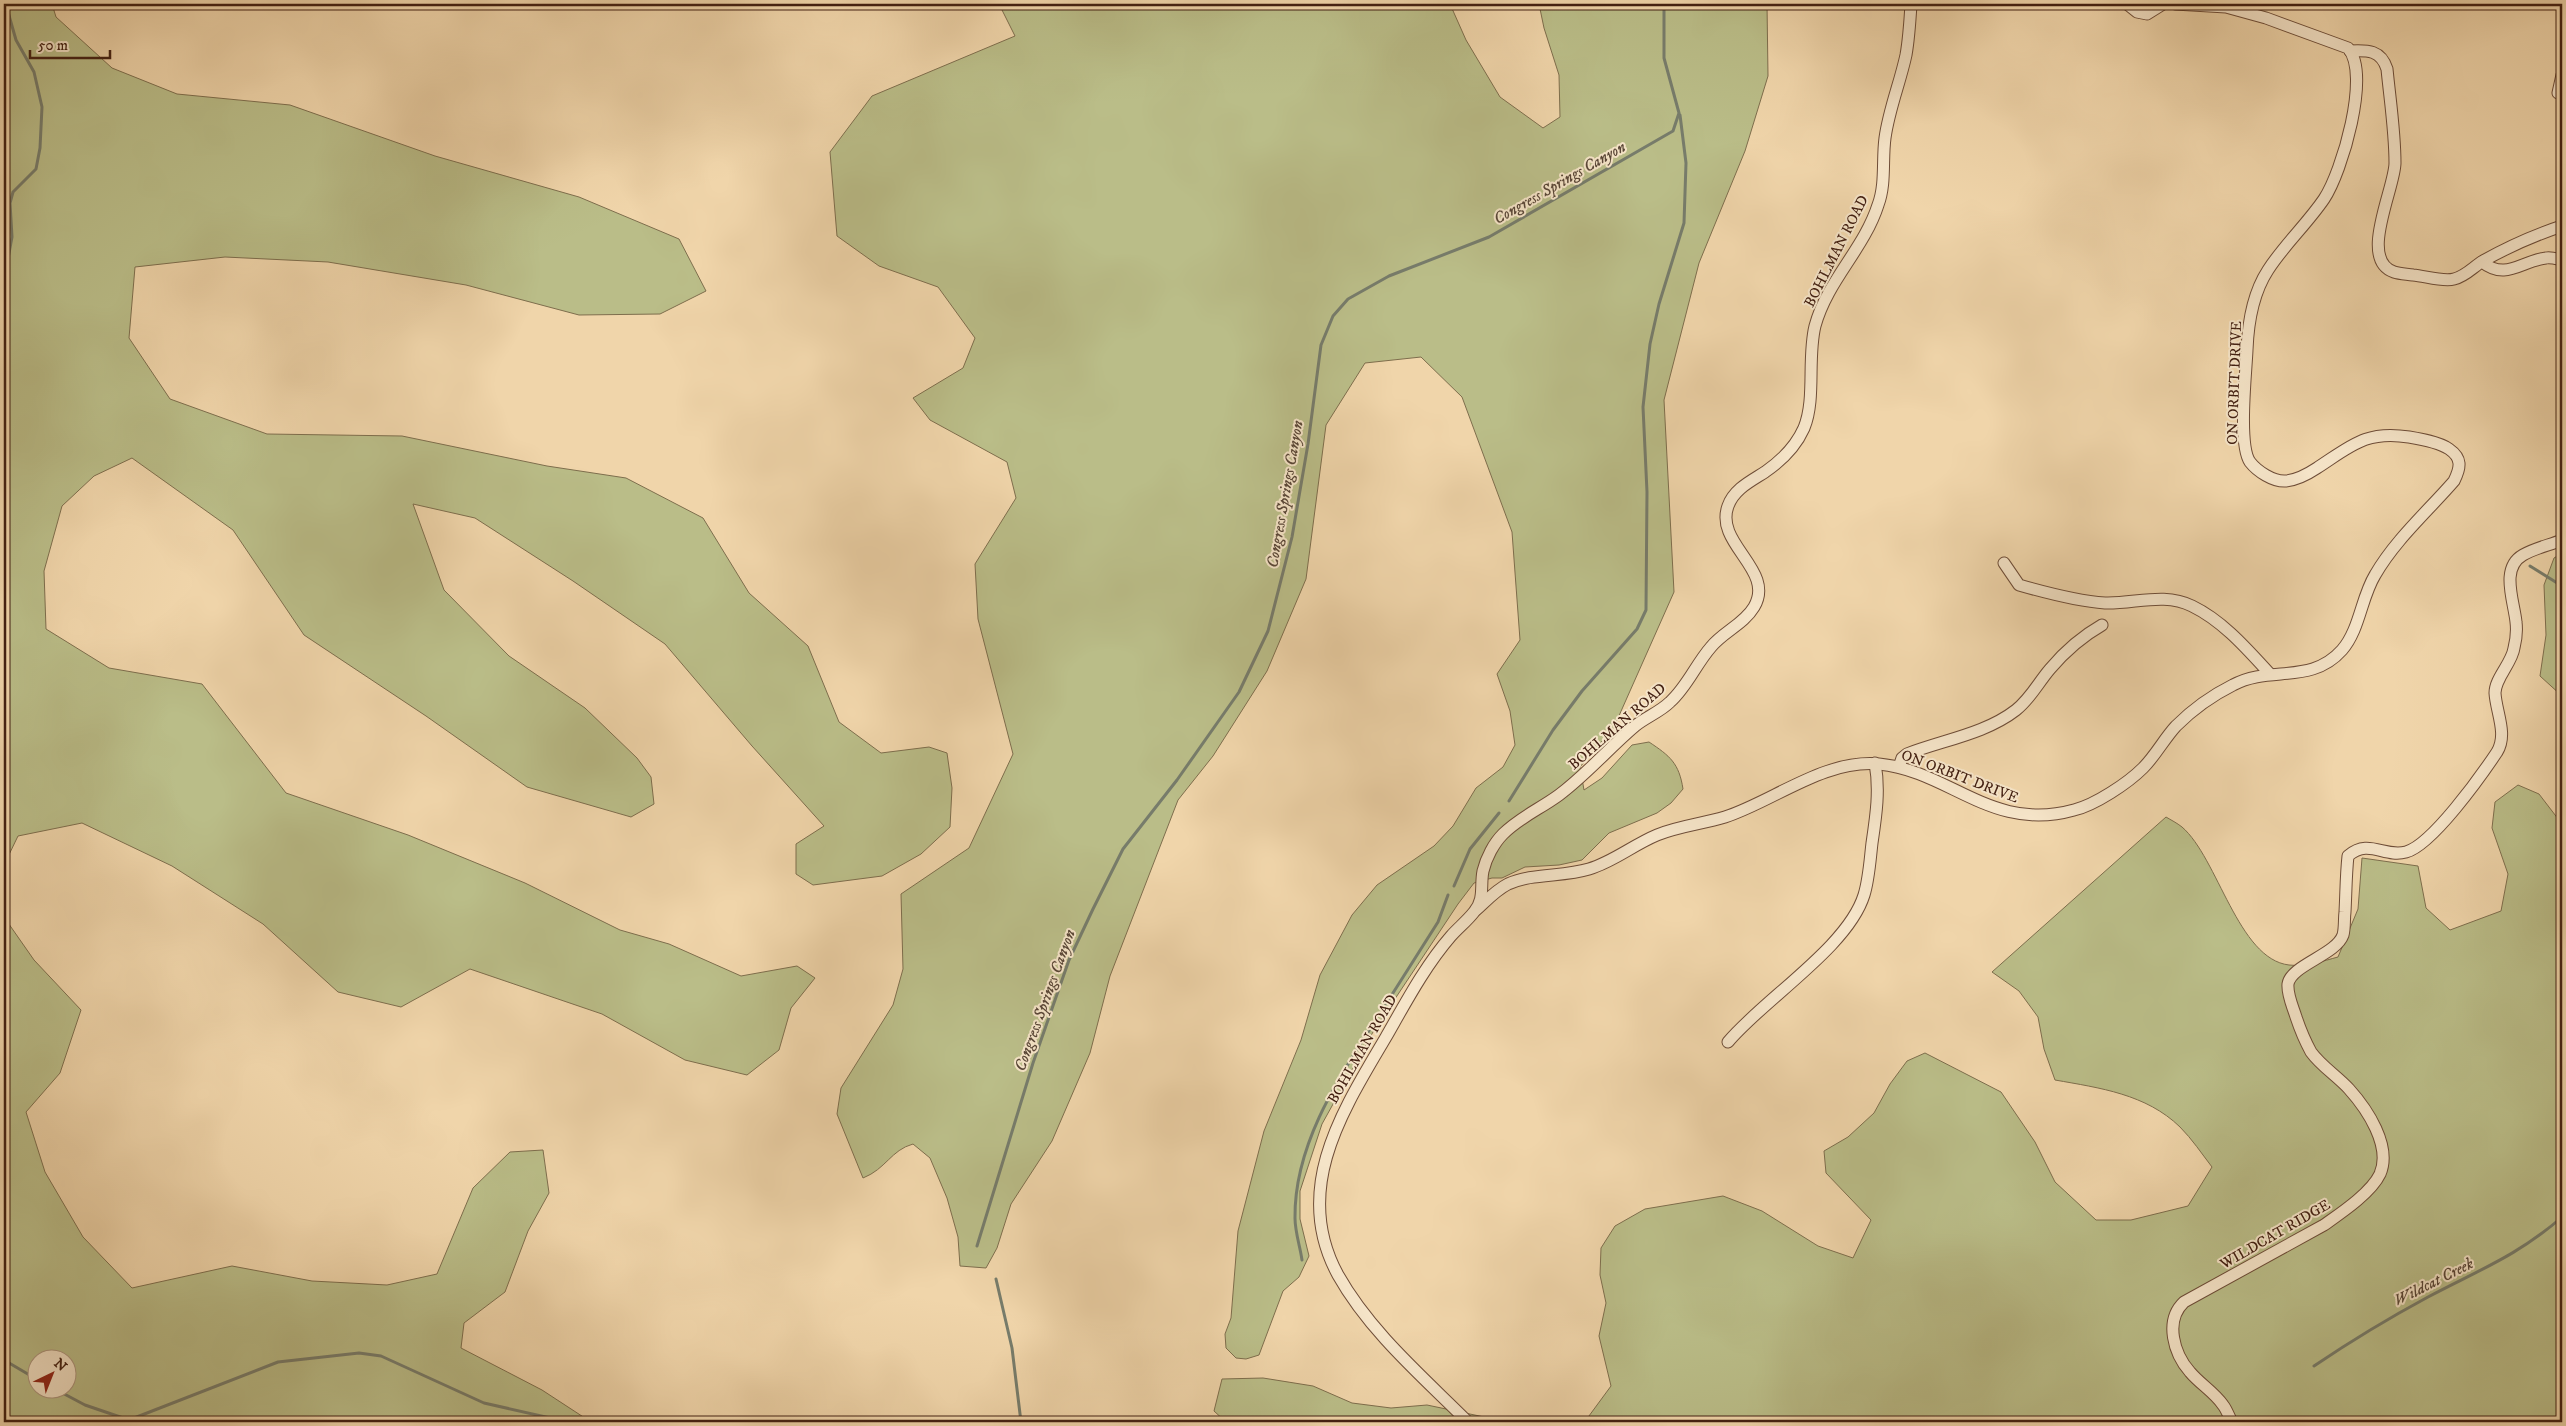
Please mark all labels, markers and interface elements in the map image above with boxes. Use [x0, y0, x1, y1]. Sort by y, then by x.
scale bar [30, 28, 110, 60]
text: 50 m [38, 36, 68, 55]
water label: Congress Springs Canyon [1490, 137, 1629, 229]
street label: BOHLMAN ROAD [1800, 192, 1873, 310]
street label: ON ORBIT DRIVE [2223, 320, 2246, 445]
water label: Congress Springs Canyon [1262, 419, 1308, 569]
street label: BOHLMAN ROAD [1565, 679, 1670, 774]
street label: ON ORBIT DRIVE [1899, 745, 2021, 808]
water label: Congress Springs Canyon [1010, 927, 1080, 1074]
street label: BOHLMAN ROAD [1323, 991, 1401, 1107]
street label: WILDCAT RIDGE [2216, 1195, 2334, 1274]
water label: Wildcat Creek [2390, 1253, 2477, 1311]
north arrow [28, 1348, 78, 1398]
text: N [50, 1355, 71, 1376]

